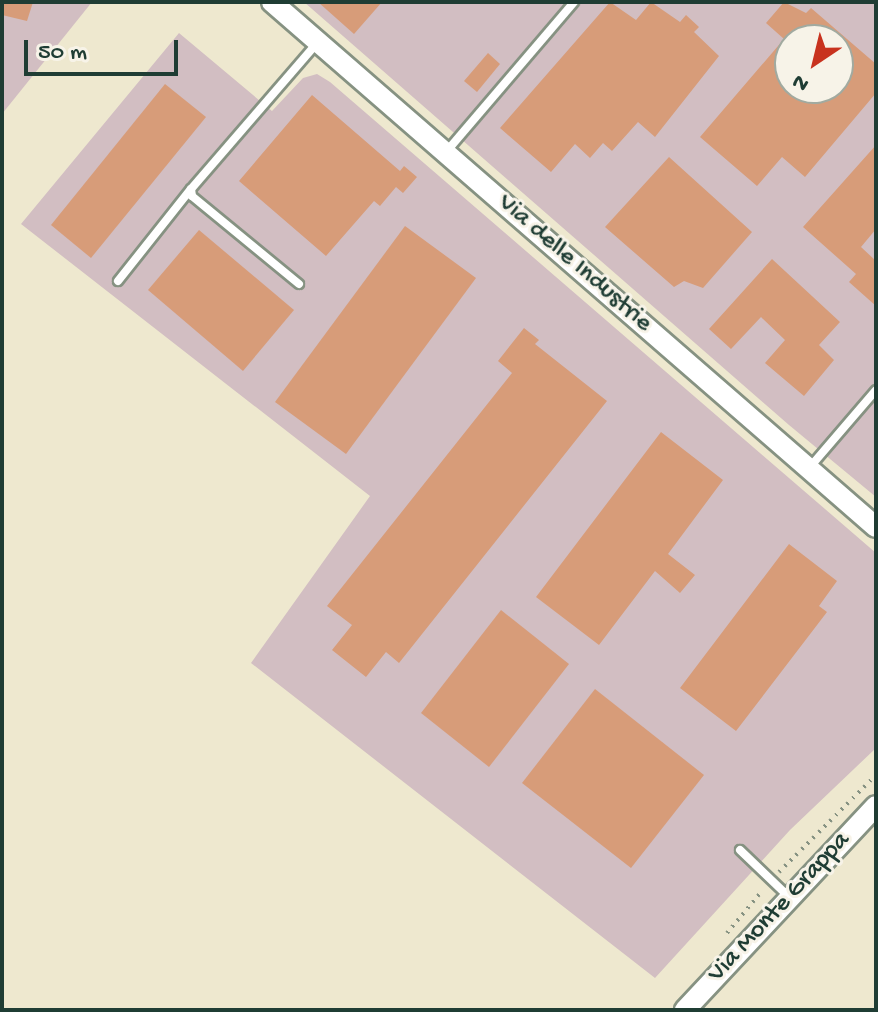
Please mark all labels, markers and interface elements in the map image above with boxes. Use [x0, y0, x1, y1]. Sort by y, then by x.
scale bar [28, 24, 182, 74]
north arrow [774, 24, 854, 104]
text: 50 m [38, 39, 87, 68]
text: N [788, 67, 815, 97]
street label: Via delle Industrie [490, 188, 658, 340]
street label: Via Monte Grappa [702, 826, 858, 990]

